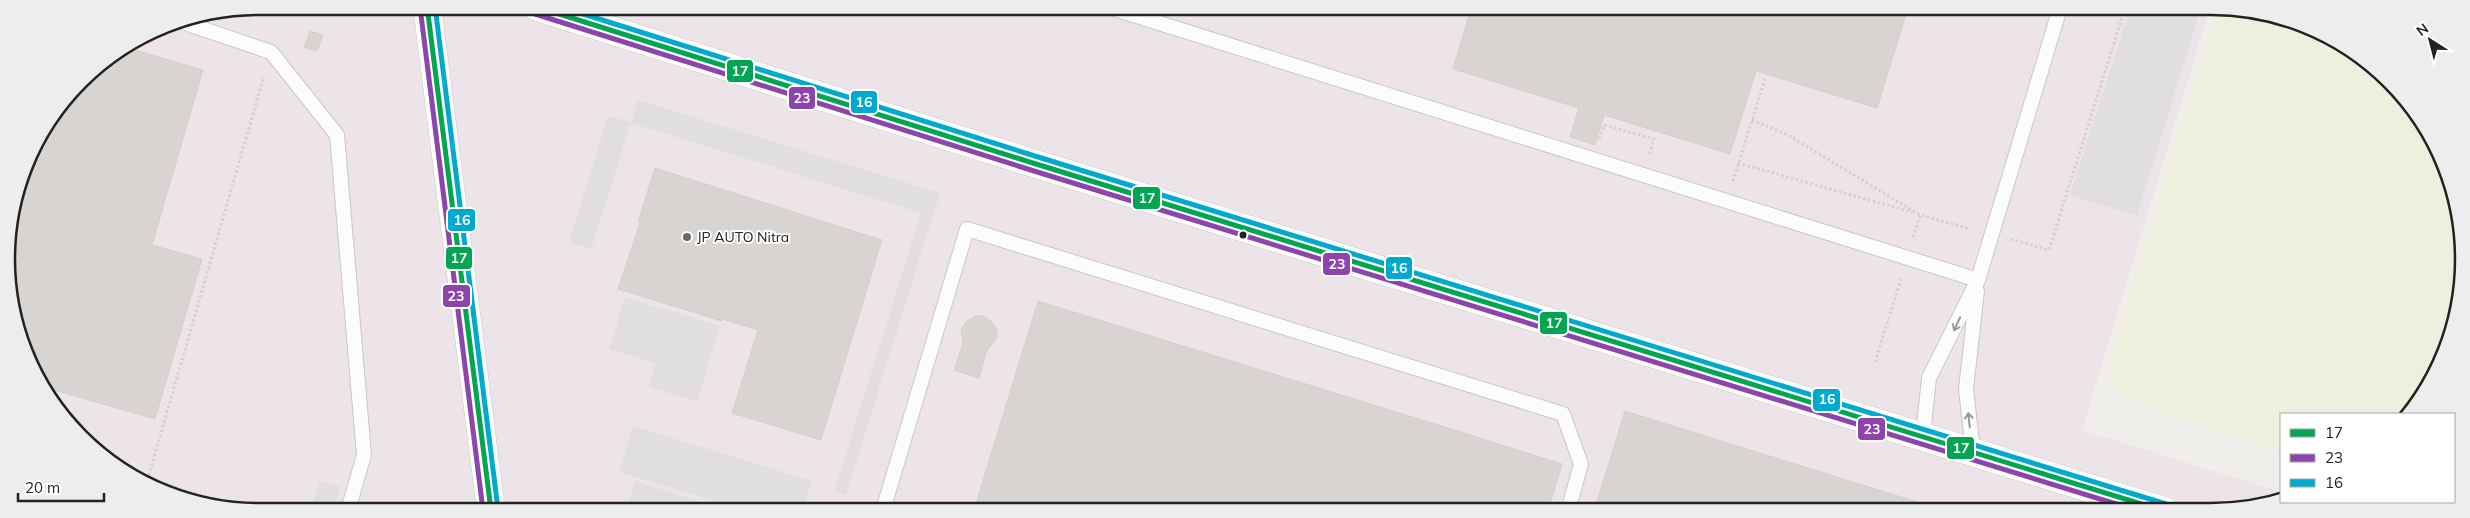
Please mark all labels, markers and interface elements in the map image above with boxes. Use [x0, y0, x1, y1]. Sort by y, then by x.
north arrow [2405, 15, 2455, 65]
text: N [2413, 19, 2432, 40]
line badge: 17 [726, 59, 754, 83]
text: 17 [732, 62, 748, 80]
line badge: 23 [788, 86, 816, 110]
text: 23 [794, 89, 810, 107]
line badge: 16 [850, 90, 878, 114]
text: 16 [856, 93, 872, 111]
line badge: 17 [1132, 186, 1161, 210]
text: 17 [1139, 189, 1155, 207]
line badge: 16 [447, 208, 476, 232]
text: 16 [454, 211, 470, 229]
place label: JP AUTO Nitra [697, 228, 789, 246]
unlabelled marker [1238, 230, 1248, 240]
marker: JP AUTO Nitra [681, 231, 693, 243]
line badge: 17 [445, 246, 473, 270]
text: 17 [451, 249, 467, 267]
line badge: 23 [1322, 252, 1351, 276]
text: 23 [1329, 255, 1345, 273]
line badge: 16 [1385, 256, 1413, 280]
text: 16 [1391, 259, 1407, 277]
line badge: 23 [442, 284, 471, 308]
text: 23 [448, 287, 464, 305]
line badge: 17 [1539, 311, 1568, 335]
text: 17 [1546, 314, 1562, 332]
one-way arrow [1952, 316, 1961, 331]
line badge: 16 [1812, 388, 1841, 412]
text: 16 [1819, 390, 1835, 408]
one-way arrow [1964, 413, 1974, 429]
legend [2280, 413, 2455, 503]
line badge: 23 [1857, 417, 1886, 441]
text: 23 [1864, 420, 1880, 438]
text: 17 [2325, 423, 2343, 442]
line badge: 17 [1946, 436, 1975, 460]
text: 17 [1953, 439, 1969, 457]
text: 23 [2325, 448, 2343, 467]
scale bar [18, 470, 104, 502]
text: 16 [2325, 473, 2343, 492]
text: 20 m [25, 478, 60, 497]

